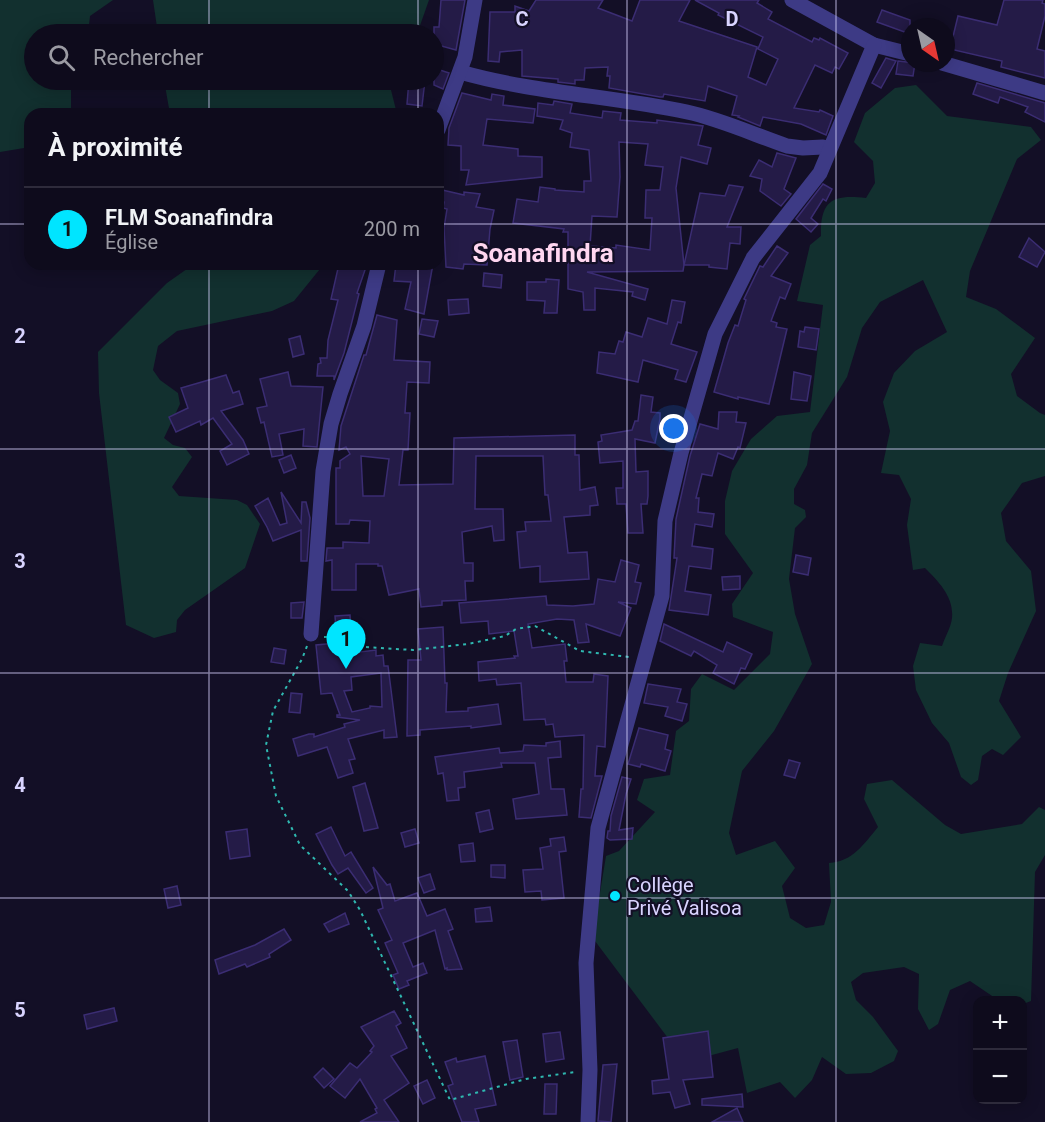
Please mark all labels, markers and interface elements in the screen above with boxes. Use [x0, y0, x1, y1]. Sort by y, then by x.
text: C [515, 7, 529, 31]
text: D [726, 7, 739, 31]
north arrow [901, 18, 955, 72]
search box [24, 24, 444, 90]
icon: search [45, 41, 78, 74]
text: Rechercher [93, 45, 204, 70]
text: À proximité [48, 132, 182, 162]
text: FLM Soanafindra [105, 205, 273, 230]
text: 1 [62, 217, 73, 241]
text: 200 m [364, 217, 420, 241]
text: Église [105, 230, 158, 254]
district label: Soanafindra [472, 238, 614, 268]
text: 2 [14, 324, 26, 348]
your location [659, 414, 688, 443]
text: 3 [14, 549, 26, 573]
pin: 1 [326, 620, 366, 669]
text: 4 [14, 773, 26, 797]
place label: Collège Privé Valisoa [627, 873, 742, 920]
marker: Collège Privé Valisoa [608, 889, 622, 903]
map controls [973, 996, 1027, 1104]
button: + [973, 996, 1027, 1050]
text: 5 [14, 998, 26, 1022]
button: − [973, 1050, 1027, 1104]

